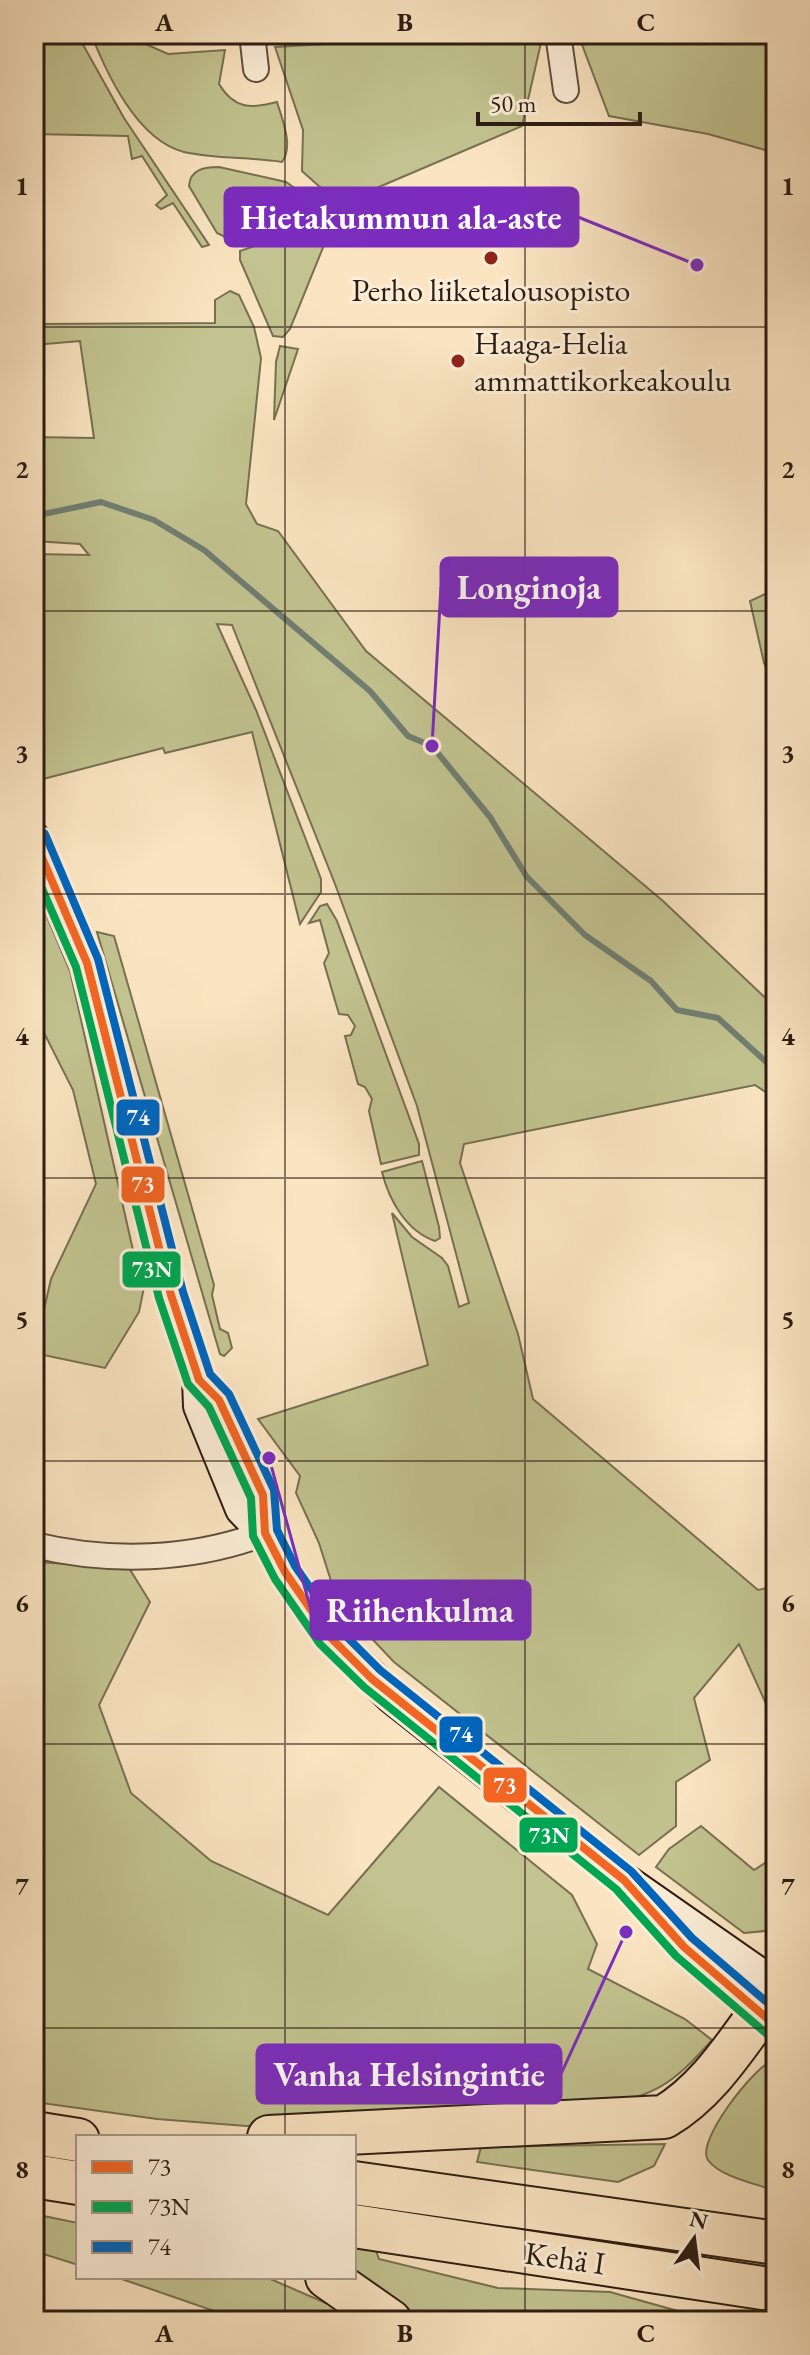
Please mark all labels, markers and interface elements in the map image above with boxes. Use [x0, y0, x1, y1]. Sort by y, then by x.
text: A [154, 5, 174, 39]
text: B [397, 5, 413, 39]
text: C [637, 5, 655, 39]
scale bar [478, 76, 640, 126]
text: 50 m [490, 88, 537, 119]
text: 1 [15, 169, 29, 203]
text: 1 [781, 169, 795, 203]
callout: Hietakummun ala-aste [225, 188, 578, 246]
text: Hietakummun ala-aste [240, 195, 562, 239]
marker: Perho liiketalousopisto [482, 249, 500, 267]
place label: Perho liiketalousopisto [352, 269, 630, 311]
place label: Haaga-Helia ammattikorkeakoulu [474, 322, 731, 401]
marker: Haaga-Helia ammattikorkeakoulu [449, 352, 467, 370]
text: 2 [15, 452, 29, 486]
text: 2 [781, 452, 795, 486]
callout: Longinoja [441, 558, 617, 616]
text: Longinoja [457, 565, 602, 609]
text: 3 [15, 736, 29, 770]
text: 3 [781, 736, 795, 770]
text: 4 [15, 1019, 29, 1053]
text: 4 [781, 1019, 795, 1053]
line badge: 74 [115, 1098, 161, 1137]
text: 74 [126, 1103, 150, 1132]
line badge: 73 [120, 1165, 166, 1204]
text: 73 [131, 1170, 155, 1199]
line badge: 73N [121, 1250, 182, 1289]
text: 73N [131, 1255, 173, 1284]
text: 5 [15, 1302, 29, 1336]
text: 5 [781, 1302, 795, 1336]
callout: Riihenkulma [311, 1581, 530, 1639]
text: 6 [15, 1586, 29, 1620]
text: 6 [781, 1586, 795, 1620]
text: Riihenkulma [326, 1588, 515, 1632]
line badge: 74 [438, 1715, 484, 1754]
text: 74 [449, 1720, 473, 1749]
line badge: 73 [482, 1766, 528, 1804]
text: 73 [493, 1771, 517, 1800]
line badge: 73N [518, 1816, 579, 1854]
text: 73N [528, 1821, 570, 1850]
text: 7 [15, 1869, 29, 1903]
text: 7 [781, 1869, 795, 1903]
callout: Vanha Helsingintie [257, 2045, 561, 2103]
text: Vanha Helsingintie [273, 2052, 545, 2096]
legend [76, 2135, 356, 2279]
text: 73 [148, 2151, 171, 2182]
text: 8 [15, 2152, 29, 2186]
text: 8 [781, 2152, 795, 2186]
text: 73N [148, 2191, 190, 2222]
north arrow [654, 2199, 734, 2279]
text: N [687, 2204, 711, 2236]
text: 74 [148, 2231, 172, 2262]
street label: Kehä I [522, 2232, 608, 2284]
text: A [154, 2316, 174, 2350]
text: B [397, 2316, 413, 2350]
text: C [637, 2316, 655, 2350]

